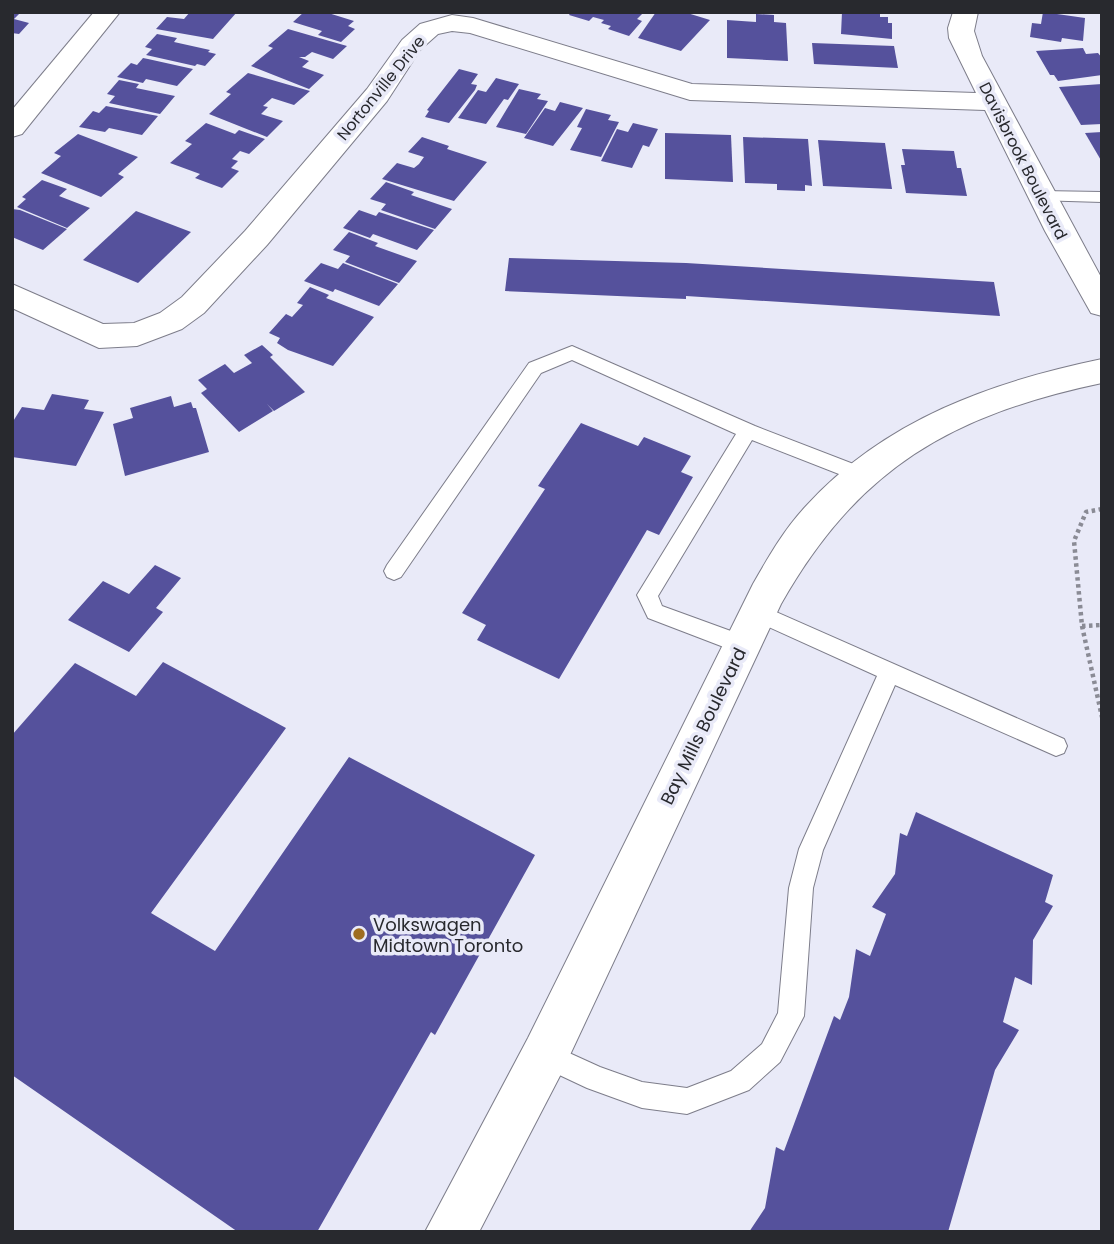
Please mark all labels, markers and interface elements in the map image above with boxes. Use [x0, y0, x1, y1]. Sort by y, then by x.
street label: Nortonville Drive [332, 31, 431, 145]
street label: Davisbrook Boulevard [973, 78, 1073, 244]
street label: Bay Mills Boulevard [654, 643, 752, 809]
place label: Volkswagen Midtown Toronto [373, 912, 523, 958]
marker: Volkswagen Midtown Toronto [351, 926, 367, 942]

